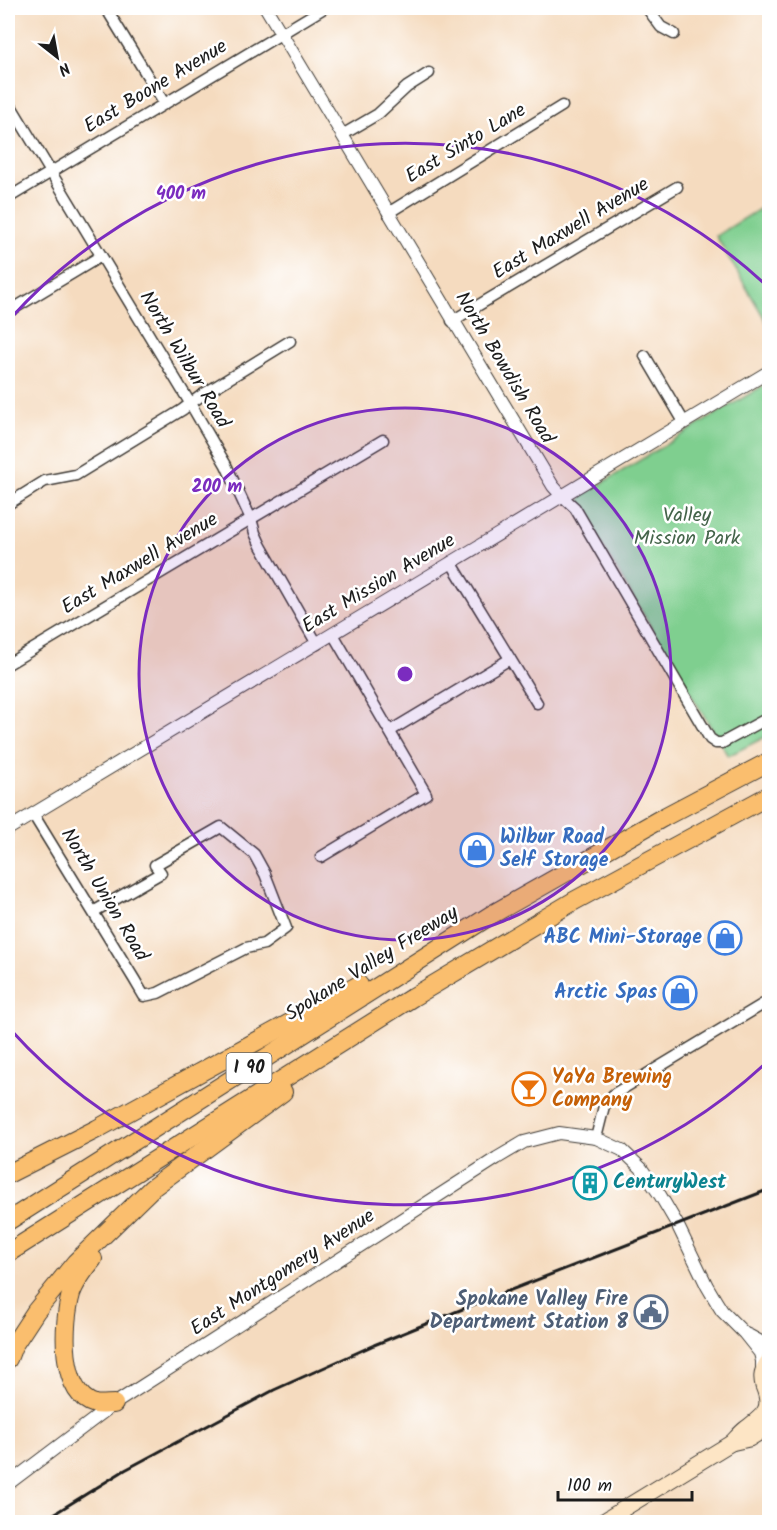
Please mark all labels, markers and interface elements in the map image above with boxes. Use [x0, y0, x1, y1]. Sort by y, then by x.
north arrow [27, 27, 87, 87]
street label: East Boone Avenue [78, 31, 234, 143]
text: N [53, 55, 75, 82]
street label: East Sinto Lane [399, 95, 533, 193]
street label: East Maxwell Avenue [486, 169, 656, 289]
text: 400 m [156, 180, 206, 209]
street label: North Wilbur Road [130, 285, 238, 436]
street label: North Bowdish Road [446, 286, 563, 451]
text: 200 m [192, 473, 243, 502]
park label: Valley Mission Park [634, 500, 741, 555]
street label: East Maxwell Avenue [55, 504, 225, 624]
street label: East Mission Avenue [296, 525, 462, 643]
centre of rings [395, 664, 415, 684]
street label: North Union Road [51, 822, 157, 969]
place label: Wilbur Road Self Storage [500, 822, 609, 877]
shop icon: Wilbur Road Self Storage [459, 832, 495, 868]
street label: Spokane Valley Freeway [279, 897, 465, 1030]
shop icon: ABC Mini-Storage [707, 920, 743, 956]
place label: ABC Mini-Storage [544, 922, 702, 954]
shop icon: Arctic Spas [662, 975, 698, 1011]
place label: Arctic Spas [554, 977, 658, 1009]
road number: I 90 [226, 1053, 272, 1083]
place label: YaYa Brewing Company [552, 1062, 672, 1117]
bar icon: YaYa Brewing Company [511, 1071, 547, 1107]
building icon: CenturyWest [572, 1165, 608, 1201]
place label: CenturyWest [613, 1167, 727, 1199]
street label: East Montgomery Avenue [184, 1201, 382, 1345]
place label: Spokane Valley Fire Department Station 8 [430, 1284, 628, 1339]
public building icon: Spokane Valley Fire Department Station 8 [633, 1294, 669, 1330]
scale bar [558, 1464, 692, 1502]
text: 100 m [567, 1472, 612, 1501]

